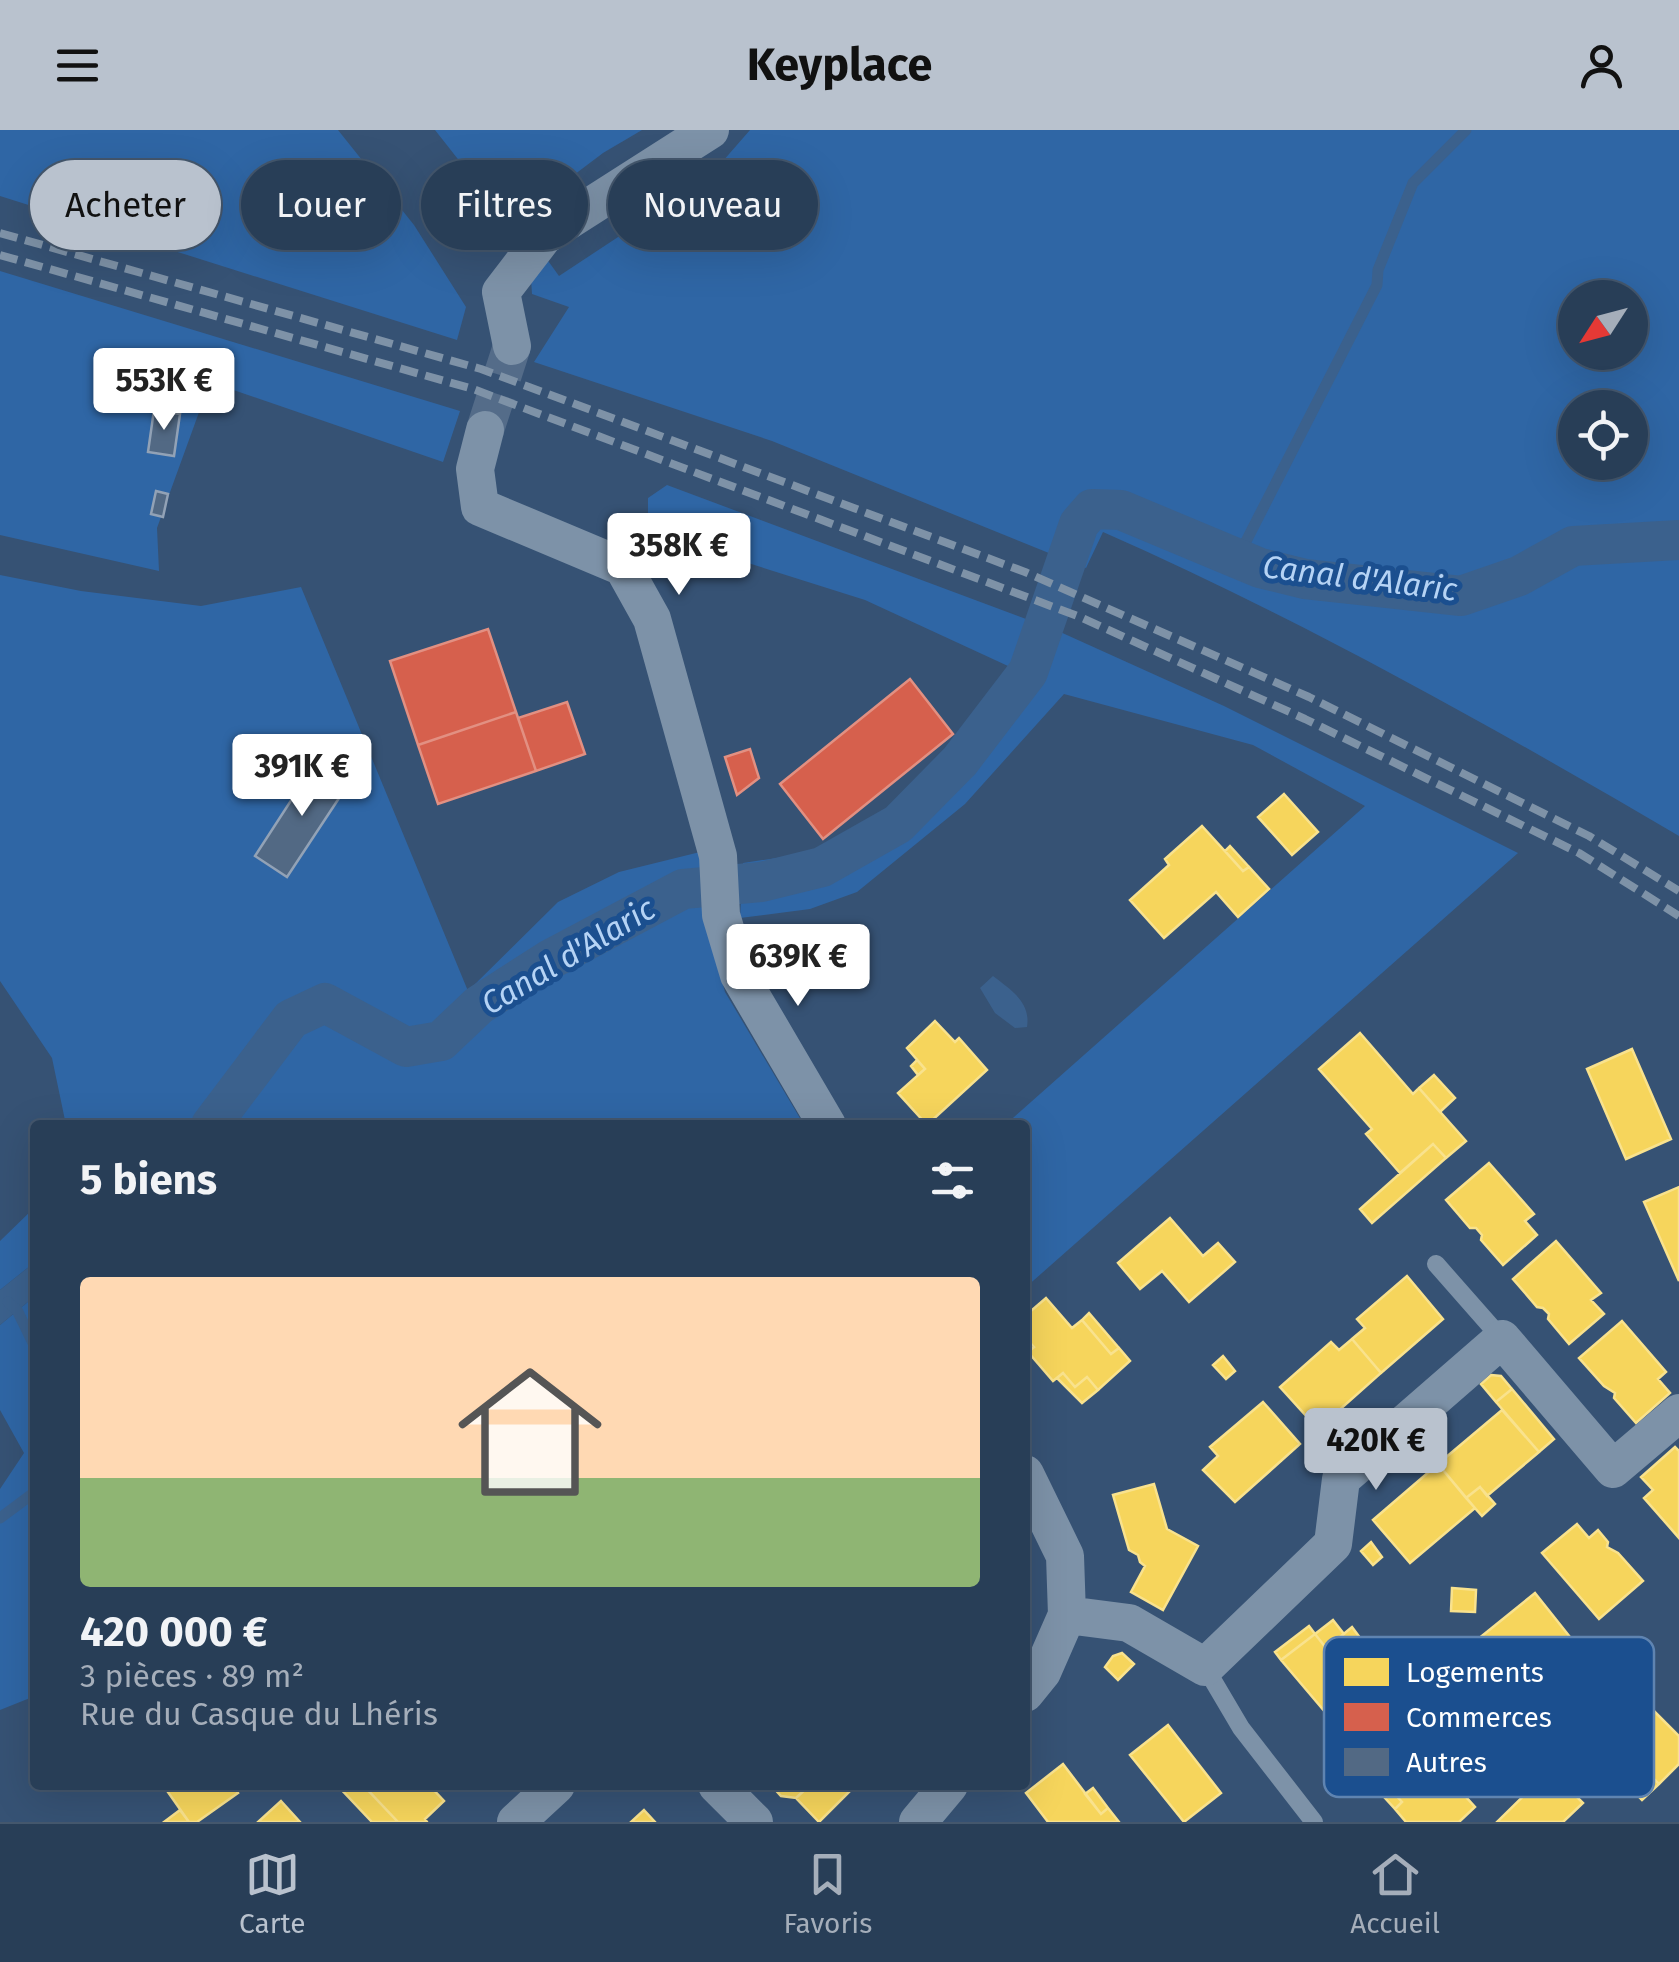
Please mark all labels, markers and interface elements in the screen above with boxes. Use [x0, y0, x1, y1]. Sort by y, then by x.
icon: menu [50, 38, 105, 93]
text: Keyplace [747, 38, 932, 92]
icon: person [1574, 38, 1629, 93]
chip: Acheter [30, 160, 221, 250]
chip: Louer [241, 160, 401, 250]
chip: Filtres [421, 160, 588, 250]
chip: Nouveau [608, 160, 818, 250]
north arrow [1558, 280, 1648, 370]
map controls [1558, 280, 1648, 480]
pin: 553K € [83, 348, 245, 433]
text: 553K € [115, 361, 213, 399]
button: locate [1558, 390, 1648, 480]
pin: 358K € [598, 513, 760, 598]
text: 358K € [629, 526, 729, 564]
water label: Canal d'Alaric [1260, 547, 1460, 609]
pin: 391K € [221, 734, 383, 819]
text: 391K € [254, 747, 350, 785]
water label: Canal d'Alaric [474, 889, 663, 1023]
pin: 639K € [717, 924, 879, 1009]
text: 639K € [749, 937, 847, 975]
icon: filters [925, 1153, 980, 1208]
text: 5 biens [80, 1155, 217, 1205]
icon: home [440, 1342, 620, 1522]
pin: 420K € [1295, 1408, 1457, 1493]
text: 420K € [1326, 1421, 1426, 1459]
text: 420 000 € [80, 1607, 268, 1657]
legend [1324, 1637, 1654, 1797]
text: Logements [1406, 1656, 1544, 1689]
text: 3 pièces · 89 m² [80, 1657, 304, 1695]
text: Rue du Casque du Lhéris [80, 1695, 438, 1733]
text: Commerces [1406, 1701, 1552, 1734]
text: Autres [1406, 1746, 1487, 1779]
tab: Carte [239, 1847, 305, 1940]
tab: Favoris [784, 1847, 872, 1940]
tab: Accueil [1350, 1847, 1440, 1940]

